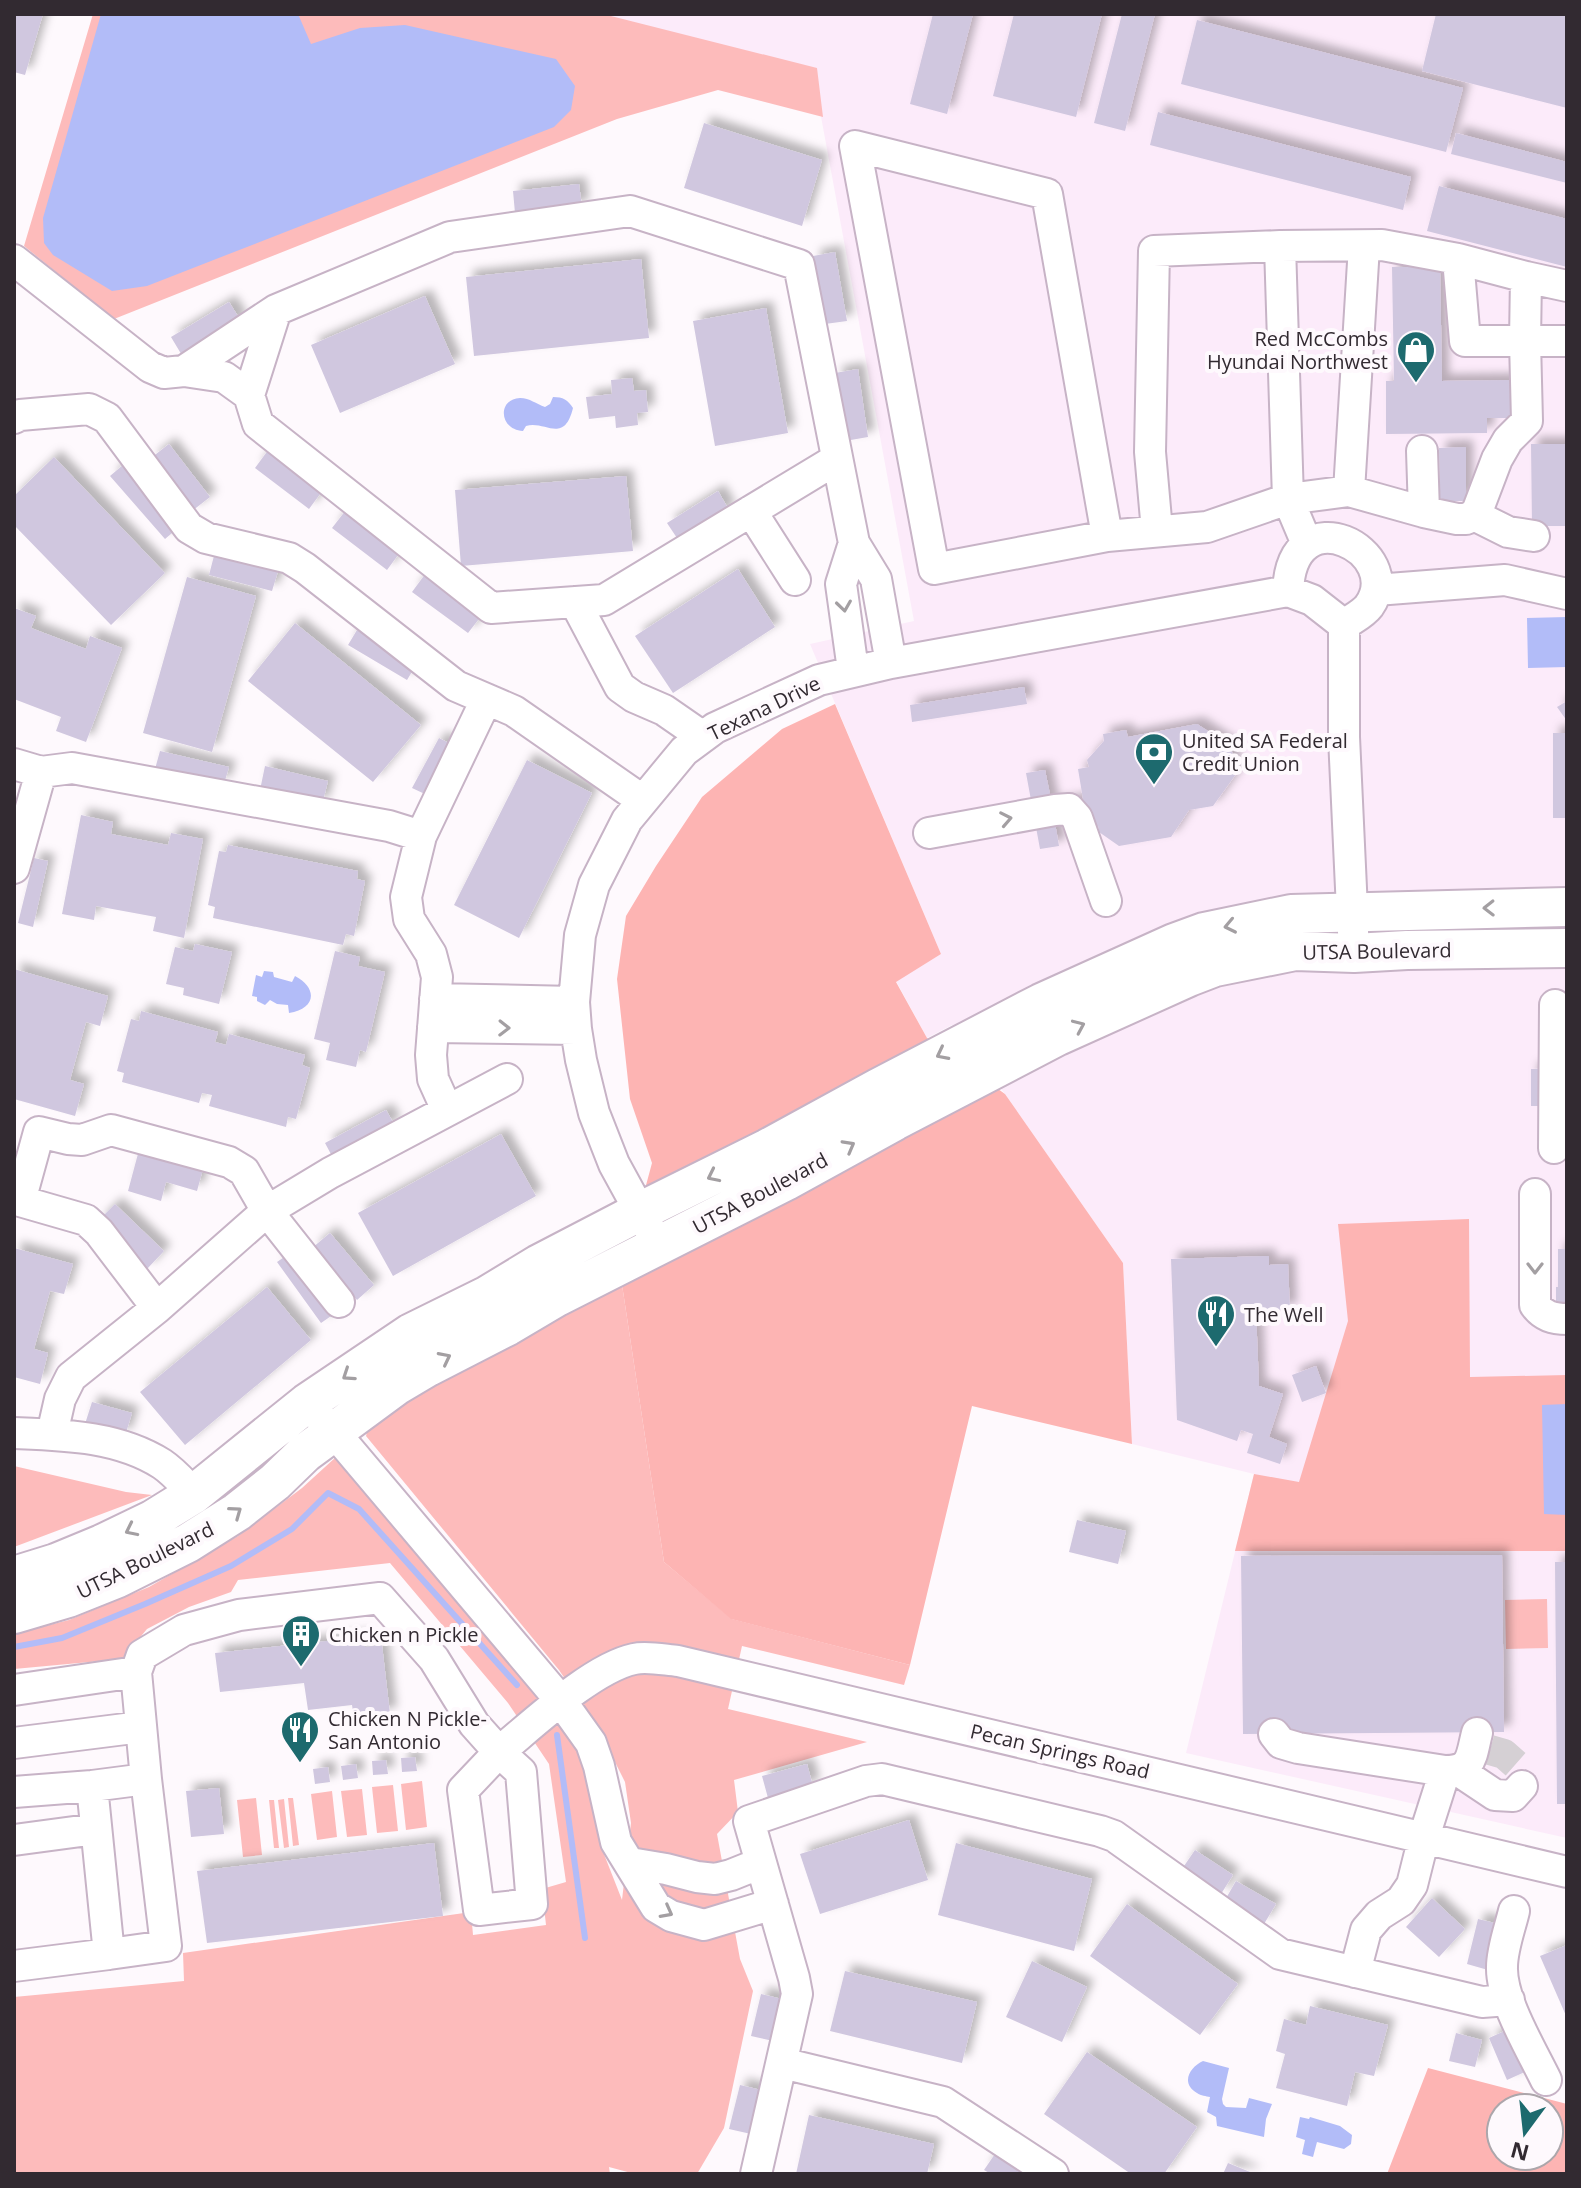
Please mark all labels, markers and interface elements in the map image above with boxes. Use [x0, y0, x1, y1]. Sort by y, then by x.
place label: Red McCombs Hyundai Northwest [1207, 325, 1388, 375]
shop icon: Red McCombs Hyundai Northwest [1395, 329, 1437, 384]
one-way arrow [835, 599, 852, 613]
street label: Texana Drive [704, 669, 824, 747]
place label: United SA Federal Credit Union [1182, 727, 1348, 777]
bank icon: United SA Federal Credit Union [1133, 731, 1175, 786]
one-way arrow [999, 811, 1013, 828]
one-way arrow [1482, 899, 1495, 917]
one-way arrow [1224, 917, 1238, 934]
street label: UTSA Boulevard [1302, 936, 1452, 966]
one-way arrow [498, 1020, 511, 1037]
one-way arrow [1071, 1020, 1085, 1036]
one-way arrow [936, 1045, 951, 1060]
one-way arrow [840, 1140, 854, 1156]
street label: UTSA Boulevard [688, 1146, 832, 1240]
one-way arrow [706, 1166, 721, 1181]
one-way arrow [1526, 1262, 1544, 1275]
restaurant icon: The Well [1195, 1293, 1237, 1348]
place label: The Well [1244, 1301, 1324, 1328]
one-way arrow [437, 1353, 452, 1368]
one-way arrow [342, 1365, 356, 1380]
one-way arrow [228, 1507, 242, 1522]
street label: UTSA Boulevard [72, 1515, 218, 1605]
one-way arrow [124, 1520, 139, 1536]
building icon: Chicken n Pickle [280, 1613, 322, 1668]
place label: Chicken n Pickle [329, 1621, 479, 1648]
place label: Chicken N Pickle- San Antonio [328, 1705, 487, 1755]
restaurant icon: Chicken N Pickle- San Antonio [279, 1709, 321, 1764]
street label: Pecan Springs Road [968, 1717, 1152, 1785]
one-way arrow [659, 1902, 674, 1917]
north arrow [1485, 2092, 1565, 2172]
text: N [1507, 2135, 1532, 2169]

